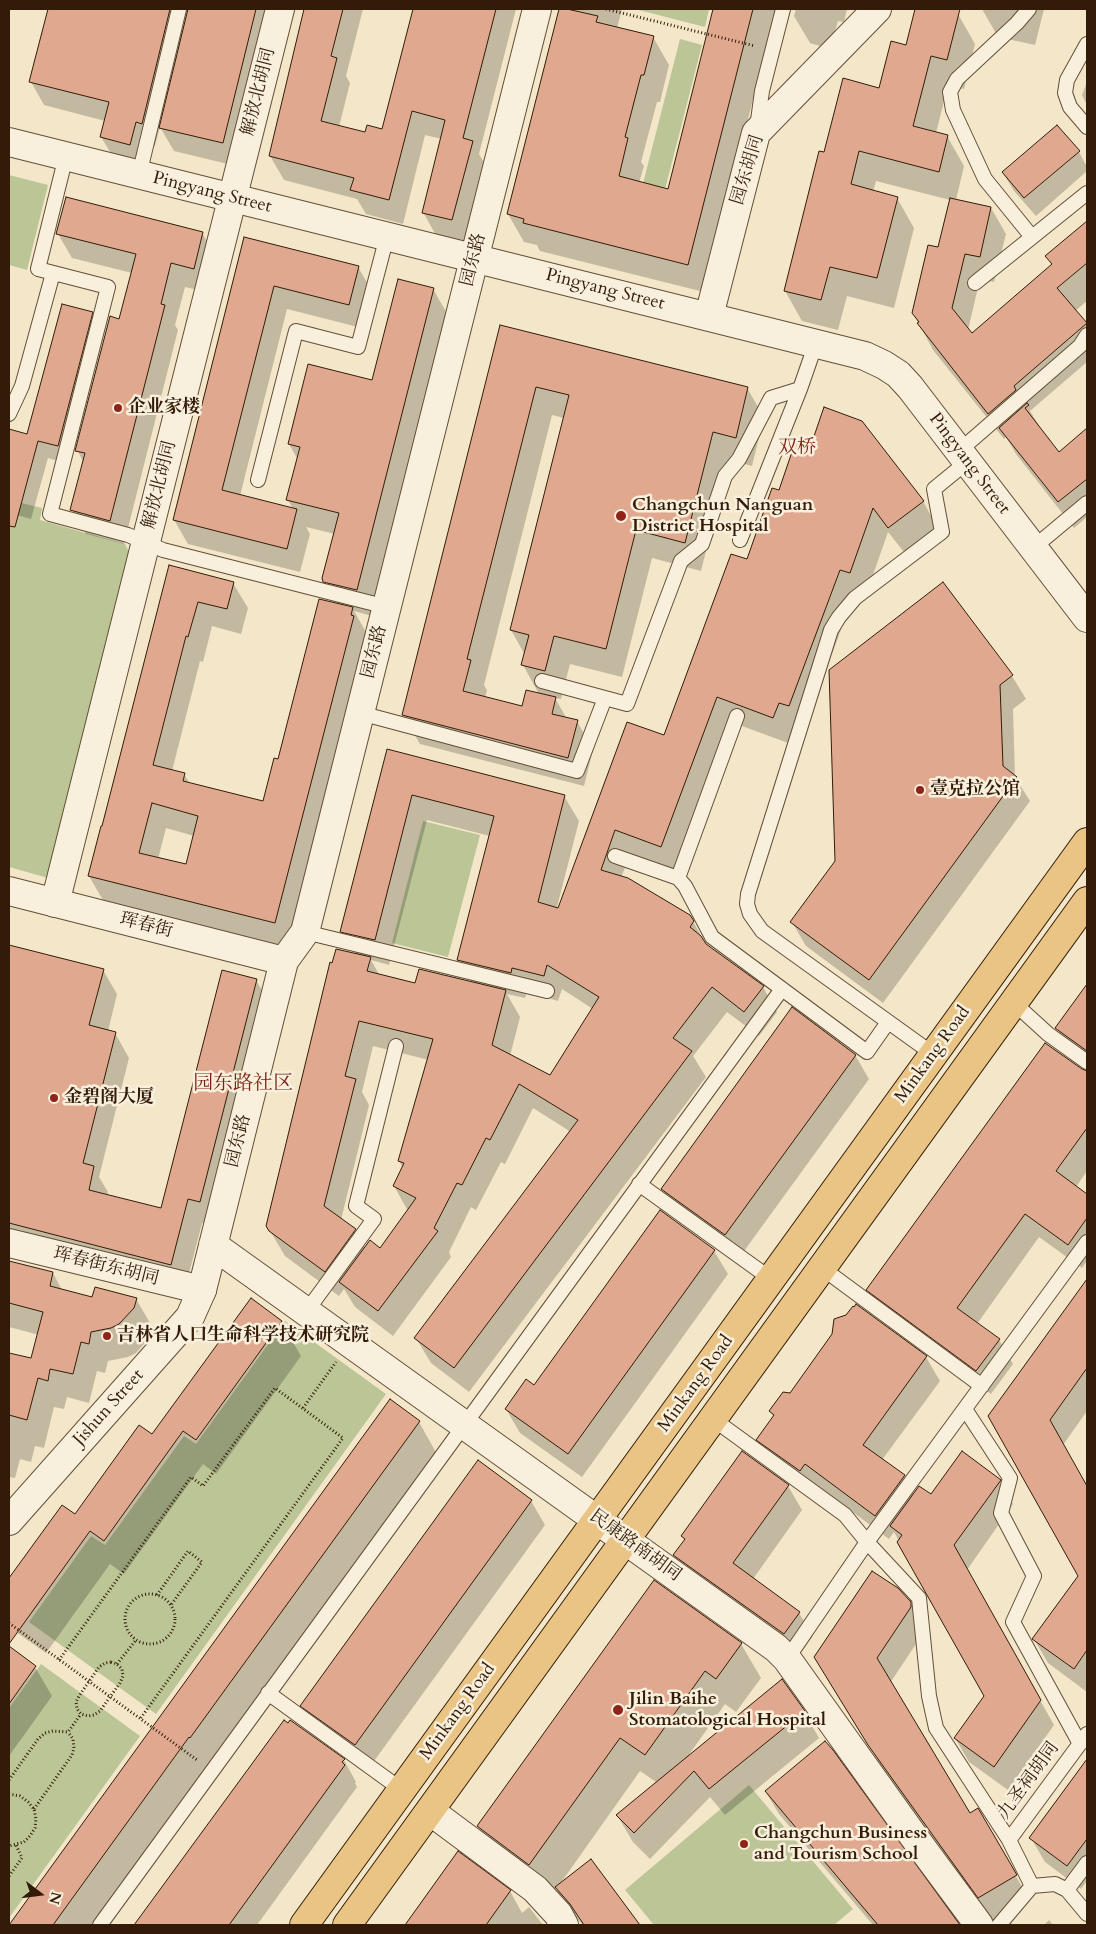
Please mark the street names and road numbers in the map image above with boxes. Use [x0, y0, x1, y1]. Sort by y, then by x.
street label: 解放北胡同 [238, 46, 280, 138]
street label: 园东胡同 [727, 132, 769, 208]
street label: Pingyang Street [150, 168, 274, 218]
street label: 园东路 [457, 231, 491, 289]
street label: Pingyang Street [543, 265, 667, 315]
street label: Pingyang Street [924, 409, 1014, 519]
street label: 解放北胡同 [139, 439, 181, 531]
street label: 园东路 [358, 623, 392, 681]
street label: 珲春街 [117, 909, 175, 943]
street label: Minkang Road [891, 1002, 975, 1108]
street label: 园东路 [222, 1112, 256, 1170]
street label: 珲春街东胡同 [51, 1243, 161, 1291]
street label: Minkang Road [654, 1331, 738, 1437]
street label: Jishun Street [69, 1365, 149, 1451]
street label: 民康路南胡同 [585, 1506, 685, 1586]
street label: Minkang Road [416, 1659, 500, 1765]
street label: 九圣祠胡同 [994, 1738, 1064, 1824]

